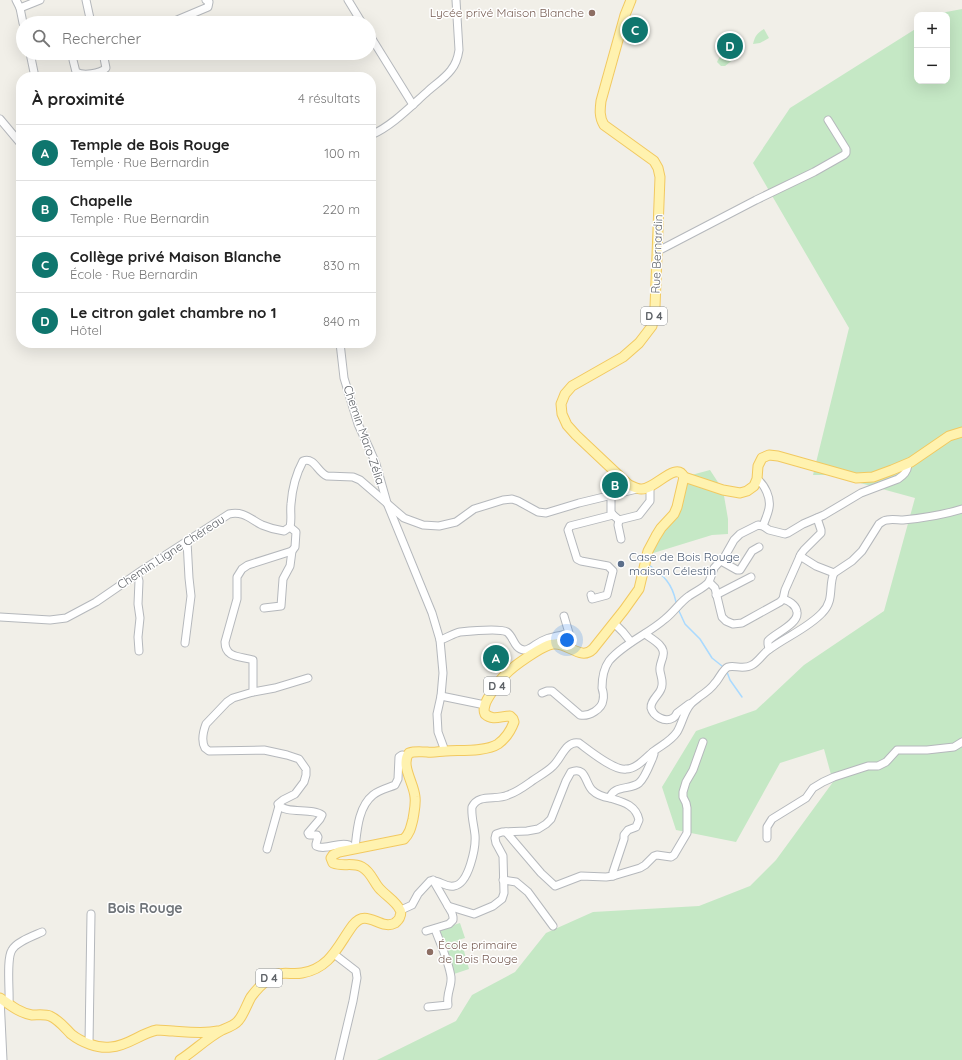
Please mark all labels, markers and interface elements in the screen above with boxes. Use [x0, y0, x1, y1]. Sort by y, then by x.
place label: Lycée privé Maison Blanche [430, 5, 584, 20]
marker: Lycée privé Maison Blanche [587, 8, 597, 18]
map controls [914, 12, 950, 84]
button: + [914, 12, 950, 48]
pin: C [622, 15, 648, 45]
search box [16, 16, 376, 60]
icon: search [30, 27, 52, 49]
text: Rechercher [62, 29, 141, 48]
pin: D [717, 31, 743, 61]
button: − [914, 48, 950, 84]
text: À proximité [32, 88, 125, 109]
text: 4 résultats [298, 90, 360, 106]
text: Temple de Bois Rouge [70, 135, 230, 154]
text: A [41, 145, 49, 161]
text: 100 m [324, 145, 360, 161]
text: Temple · Rue Bernardin [70, 154, 209, 170]
text: Chapelle [70, 191, 133, 210]
text: B [41, 201, 49, 217]
text: 220 m [322, 201, 360, 217]
text: Temple · Rue Bernardin [70, 210, 209, 226]
street label: Rue Bernardin [648, 214, 665, 294]
text: Collège privé Maison Blanche [70, 247, 281, 266]
text: C [41, 257, 49, 273]
text: 830 m [323, 257, 360, 273]
text: École · Rue Bernardin [70, 266, 198, 282]
text: Le citron galet chambre no 1 [70, 303, 276, 322]
road number: D 4 [641, 307, 667, 325]
text: D [40, 313, 50, 329]
text: 840 m [323, 313, 360, 329]
text: Hôtel [70, 322, 102, 338]
street label: Chemin Maro Zélia [340, 383, 389, 487]
pin: B [602, 470, 628, 500]
street label: Chemin Ligne Chéreau [114, 511, 227, 592]
place label: Case de Bois Rouge maison Célestin [629, 549, 740, 578]
marker: Case de Bois Rouge maison Célestin [616, 559, 626, 569]
your location [557, 630, 577, 650]
pin: A [483, 643, 509, 673]
road number: D 4 [484, 677, 510, 695]
district label: Bois Rouge [107, 899, 183, 917]
place label: École primaire de Bois Rouge [438, 937, 518, 966]
marker: École primaire de Bois Rouge [425, 947, 435, 957]
road number: D 4 [256, 969, 282, 987]

